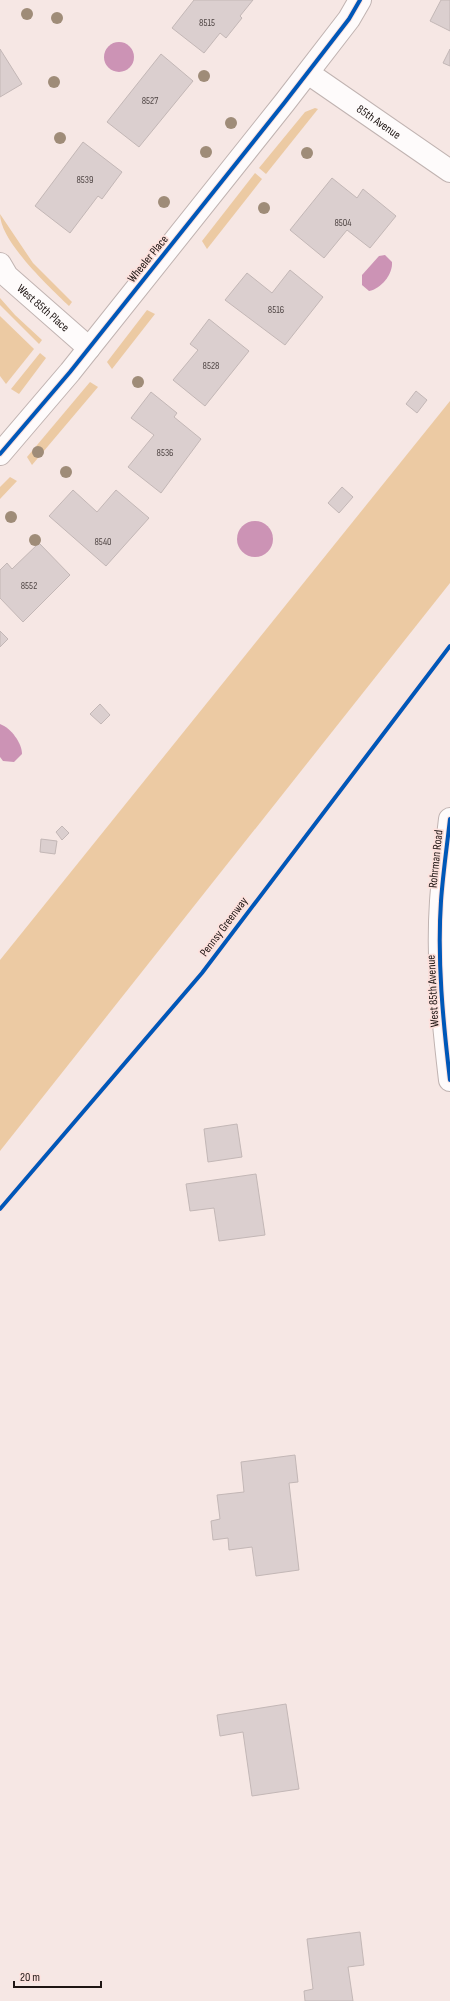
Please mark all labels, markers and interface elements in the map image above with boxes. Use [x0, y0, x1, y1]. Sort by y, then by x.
house number: 8515 [199, 17, 215, 29]
house number: 8527 [142, 95, 158, 107]
street label: 85th Avenue [354, 101, 404, 142]
house number: 8539 [76, 174, 94, 186]
house number: 8504 [334, 217, 352, 229]
street label: Wheeler Place [124, 232, 172, 286]
street label: West 85th Place [14, 281, 73, 335]
house number: 8516 [268, 304, 284, 316]
house number: 8528 [203, 360, 219, 372]
house number: 8536 [157, 447, 173, 459]
house number: 8540 [94, 536, 112, 548]
house number: 8552 [21, 580, 37, 592]
street label: Rohrman Road [425, 829, 447, 889]
street label: Pennsy Greenway [197, 894, 252, 960]
street label: West 85th Avenue [424, 954, 442, 1028]
scale bar [14, 1963, 101, 1989]
text: 20 m [20, 1970, 40, 1985]

